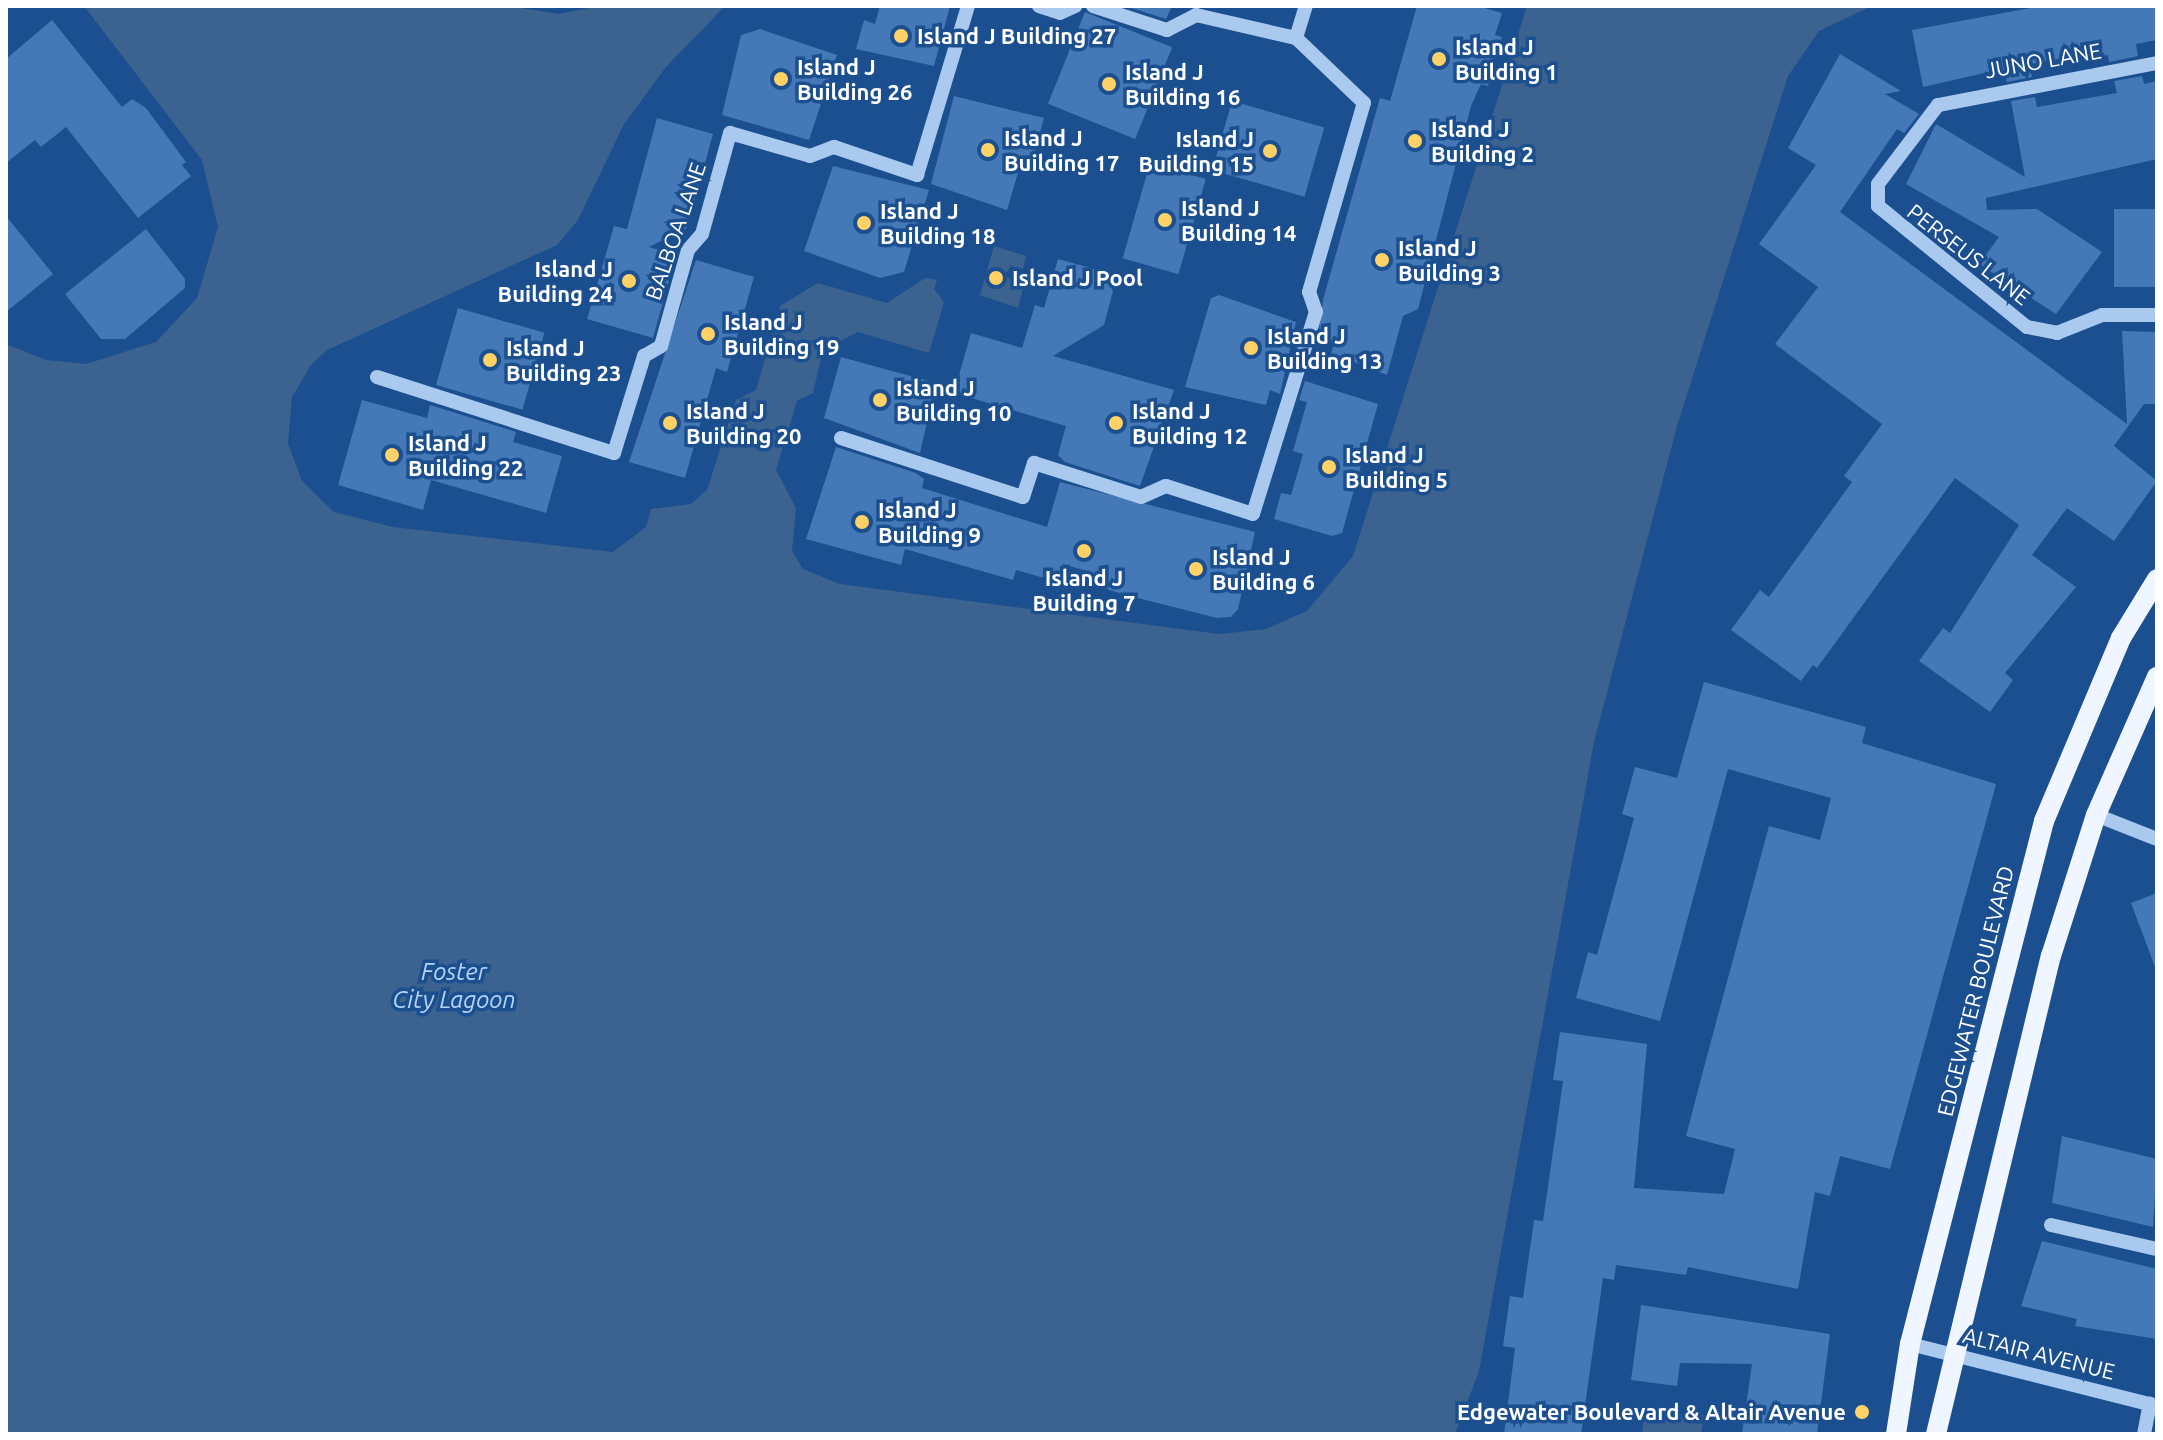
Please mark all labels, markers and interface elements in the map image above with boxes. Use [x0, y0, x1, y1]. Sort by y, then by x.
place label: Island J Building 27 [917, 23, 1116, 49]
marker: Island J Building 27 [892, 27, 910, 45]
place label: Island J Building 1 [1455, 33, 1558, 84]
street label: JUNO LANE [1983, 37, 2103, 83]
marker: Island J Building 1 [1430, 50, 1448, 68]
place label: Island J Building 26 [797, 53, 912, 104]
place label: Island J Building 16 [1125, 58, 1240, 110]
marker: Island J Building 26 [772, 70, 790, 88]
marker: Island J Building 16 [1100, 75, 1118, 93]
place label: Island J Building 2 [1431, 115, 1534, 166]
place label: Island J Building 17 [1004, 124, 1119, 176]
place label: Island J Building 15 [1139, 125, 1254, 176]
marker: Island J Building 2 [1406, 132, 1424, 150]
marker: Island J Building 17 [979, 141, 997, 159]
marker: Island J Building 15 [1261, 142, 1279, 160]
street label: BALBOA LANE [639, 159, 711, 303]
place label: Island J Building 14 [1181, 194, 1296, 246]
place label: Island J Building 18 [880, 197, 995, 248]
street label: PERSEUS LANE [1902, 198, 2036, 310]
marker: Island J Building 14 [1156, 211, 1174, 229]
marker: Island J Building 18 [855, 214, 873, 232]
place label: Island J Building 3 [1398, 234, 1501, 286]
marker: Island J Building 3 [1373, 251, 1391, 269]
place label: Island J Building 24 [498, 255, 613, 306]
place label: Island J Pool [1012, 265, 1143, 291]
marker: Island J Pool [987, 269, 1005, 287]
marker: Island J Building 24 [620, 272, 638, 290]
place label: Island J Building 19 [724, 308, 839, 360]
place label: Island J Building 13 [1267, 322, 1382, 374]
marker: Island J Building 19 [699, 325, 717, 343]
place label: Island J Building 23 [506, 334, 621, 386]
marker: Island J Building 13 [1242, 339, 1260, 357]
marker: Island J Building 23 [481, 351, 499, 369]
place label: Island J Building 10 [896, 374, 1011, 426]
marker: Island J Building 10 [871, 391, 889, 409]
place label: Island J Building 20 [686, 397, 801, 448]
place label: Island J Building 12 [1132, 397, 1247, 448]
marker: Island J Building 20 [661, 414, 679, 432]
marker: Island J Building 12 [1107, 414, 1125, 432]
place label: Island J Building 22 [408, 429, 523, 480]
place label: Island J Building 5 [1345, 441, 1448, 492]
marker: Island J Building 22 [383, 446, 401, 464]
marker: Island J Building 5 [1320, 458, 1338, 476]
place label: Island J Building 9 [878, 496, 981, 548]
marker: Island J Building 9 [853, 513, 871, 531]
marker: Island J Building 7 [1075, 542, 1093, 560]
place label: Island J Building 6 [1212, 543, 1315, 594]
marker: Island J Building 6 [1187, 560, 1205, 578]
place label: Island J Building 7 [1033, 564, 1135, 616]
street label: EDGEWATER BOULEVARD [1931, 863, 2019, 1119]
water label: Foster City Lagoon [392, 958, 516, 1014]
street label: ALTAIR AVENUE [1960, 1321, 2118, 1385]
place label: Edgewater Boulevard & Altair Avenue [1457, 1399, 1846, 1425]
marker: Edgewater Boulevard & Altair Avenue [1853, 1403, 1871, 1421]

